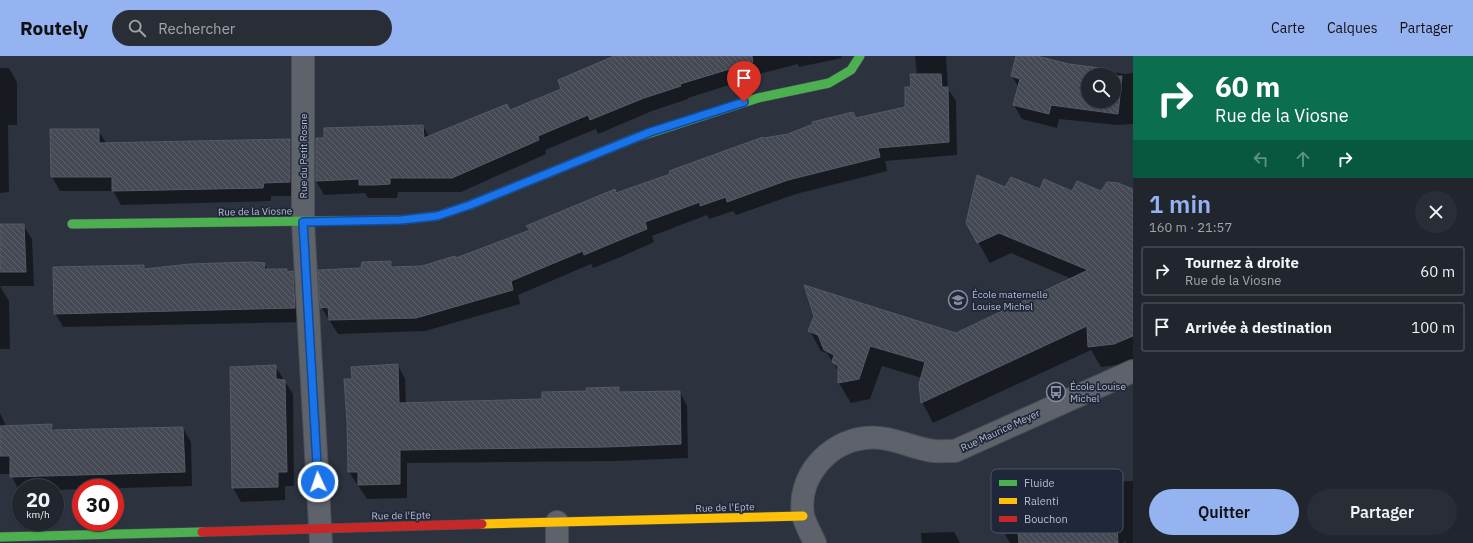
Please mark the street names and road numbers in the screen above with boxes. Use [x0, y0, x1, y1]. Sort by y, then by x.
street label: Rue du Petit Rosne [297, 113, 310, 198]
street label: Rue de la Viosne [218, 204, 293, 219]
street label: Rue Maurice Meyer [959, 406, 1042, 454]
street label: Rue de l'Epte [695, 500, 755, 515]
street label: Rue de l'Epte [371, 508, 431, 523]

